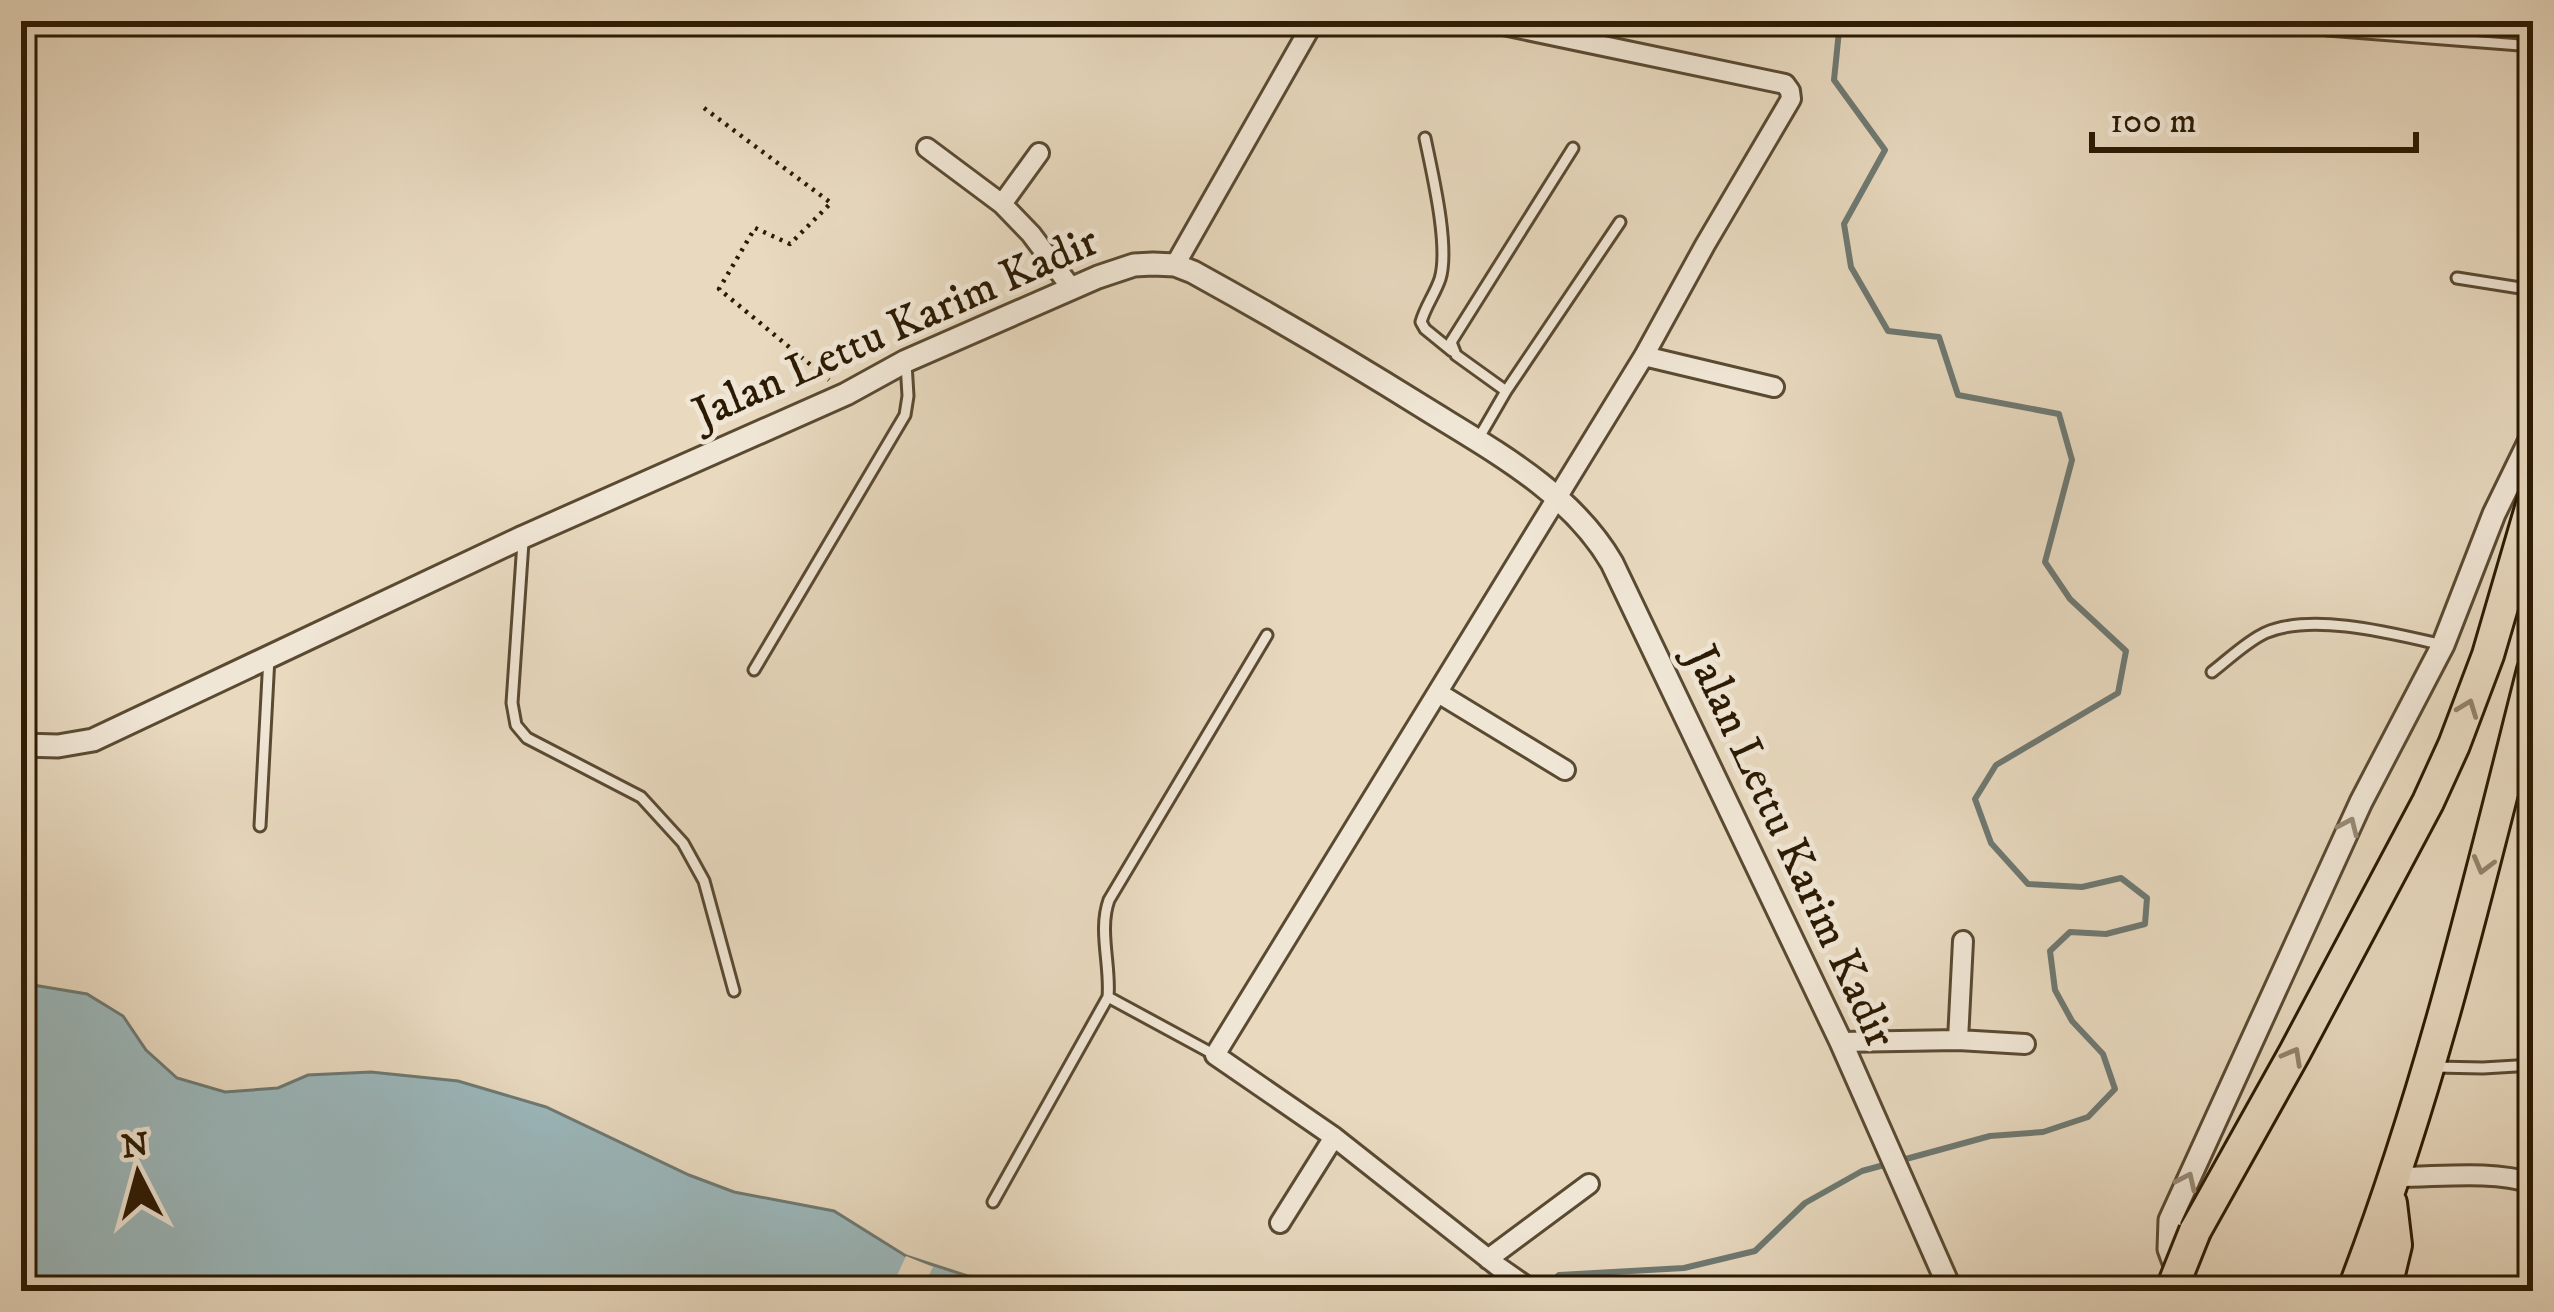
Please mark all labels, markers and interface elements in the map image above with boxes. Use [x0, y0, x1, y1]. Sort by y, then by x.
scale bar [2092, 78, 2416, 152]
text: 100 m [2110, 99, 2197, 144]
street label: Jalan Lettu Karim Kadir [681, 213, 1107, 444]
street label: Jalan Lettu Karim Kadir [1671, 633, 1908, 1057]
one-way arrow [2454, 698, 2479, 719]
one-way arrow [2335, 817, 2359, 838]
one-way arrow [2472, 854, 2497, 874]
one-way arrow [2279, 1047, 2302, 1068]
north arrow [78, 1114, 198, 1234]
text: N [120, 1125, 151, 1168]
one-way arrow [2173, 1172, 2197, 1193]

